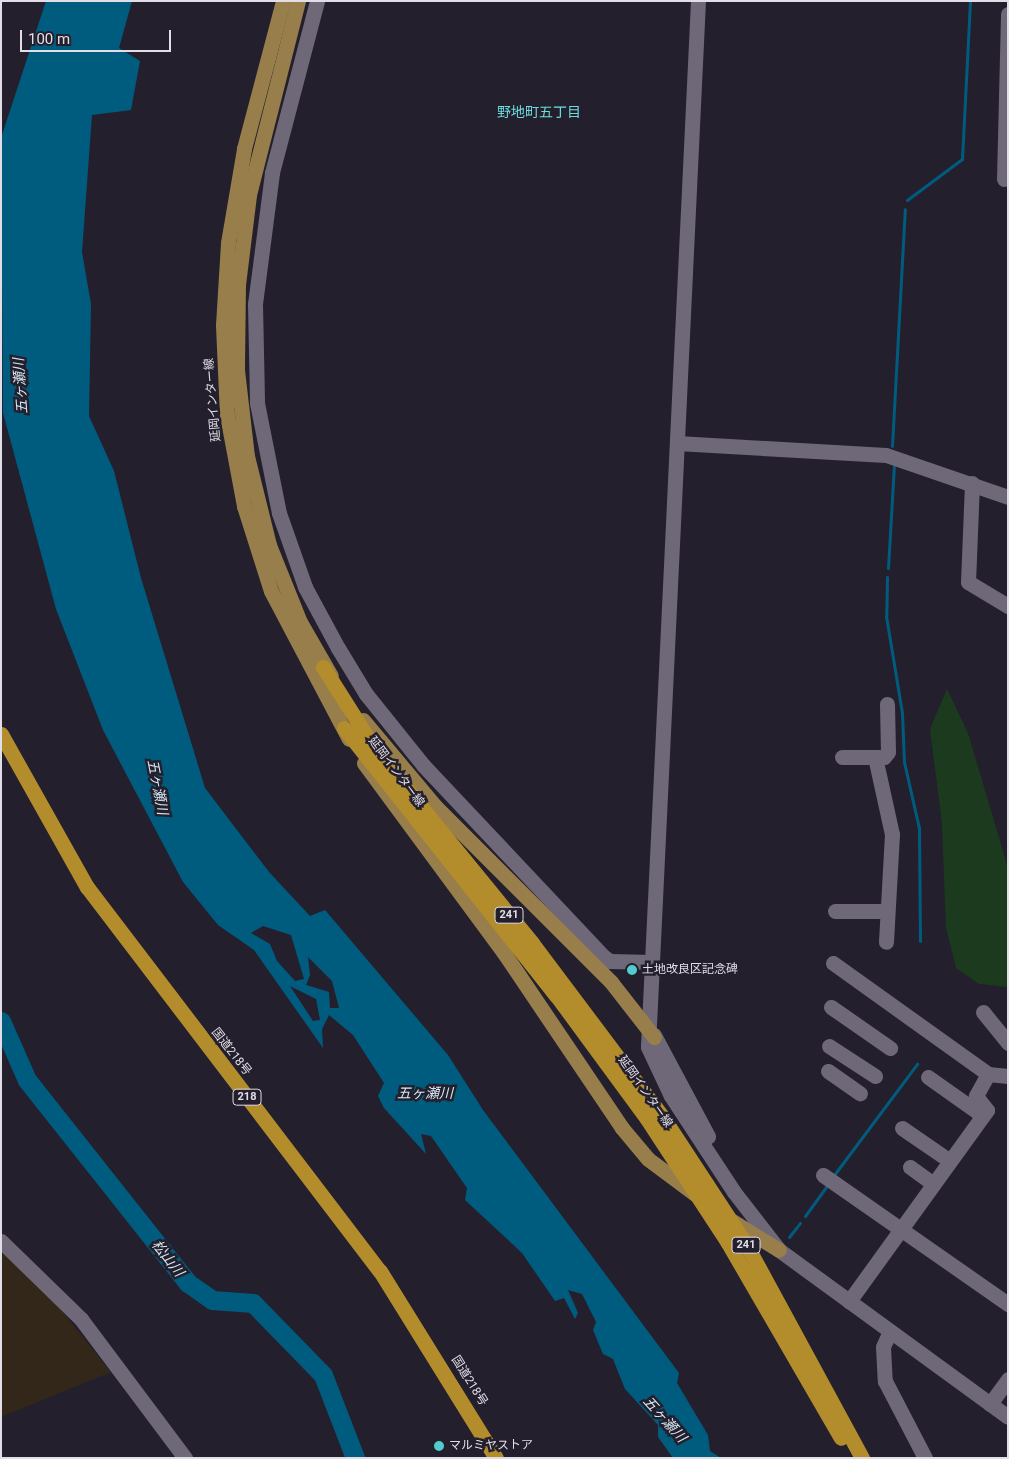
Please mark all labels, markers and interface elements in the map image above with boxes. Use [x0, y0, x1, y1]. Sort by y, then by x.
scale bar [22, 20, 174, 52]
text: 100 m [28, 30, 70, 48]
district label: 野地町五丁目 [497, 104, 581, 120]
water label: 五ヶ瀬川 [10, 357, 30, 415]
street label: 延岡インター線 [202, 358, 224, 442]
street label: 延岡インター線 [365, 734, 427, 810]
water label: 五ヶ瀬川 [144, 758, 172, 816]
road number: 241 [494, 906, 524, 924]
place label: 土地改良区記念碑 [642, 963, 738, 977]
marker: 土地改良区記念碑 [626, 964, 638, 976]
street label: 国道218号 [208, 1025, 254, 1079]
street label: 延岡インター線 [615, 1053, 675, 1131]
water label: 五ヶ瀬川 [397, 1085, 453, 1101]
road number: 218 [232, 1088, 262, 1106]
water label: 松山川 [148, 1236, 188, 1280]
road number: 241 [731, 1236, 761, 1254]
street label: 国道218号 [448, 1353, 490, 1409]
water label: 五ヶ瀬川 [640, 1393, 690, 1445]
place label: マルミヤストア [449, 1439, 533, 1453]
marker: マルミヤストア [433, 1440, 445, 1452]

